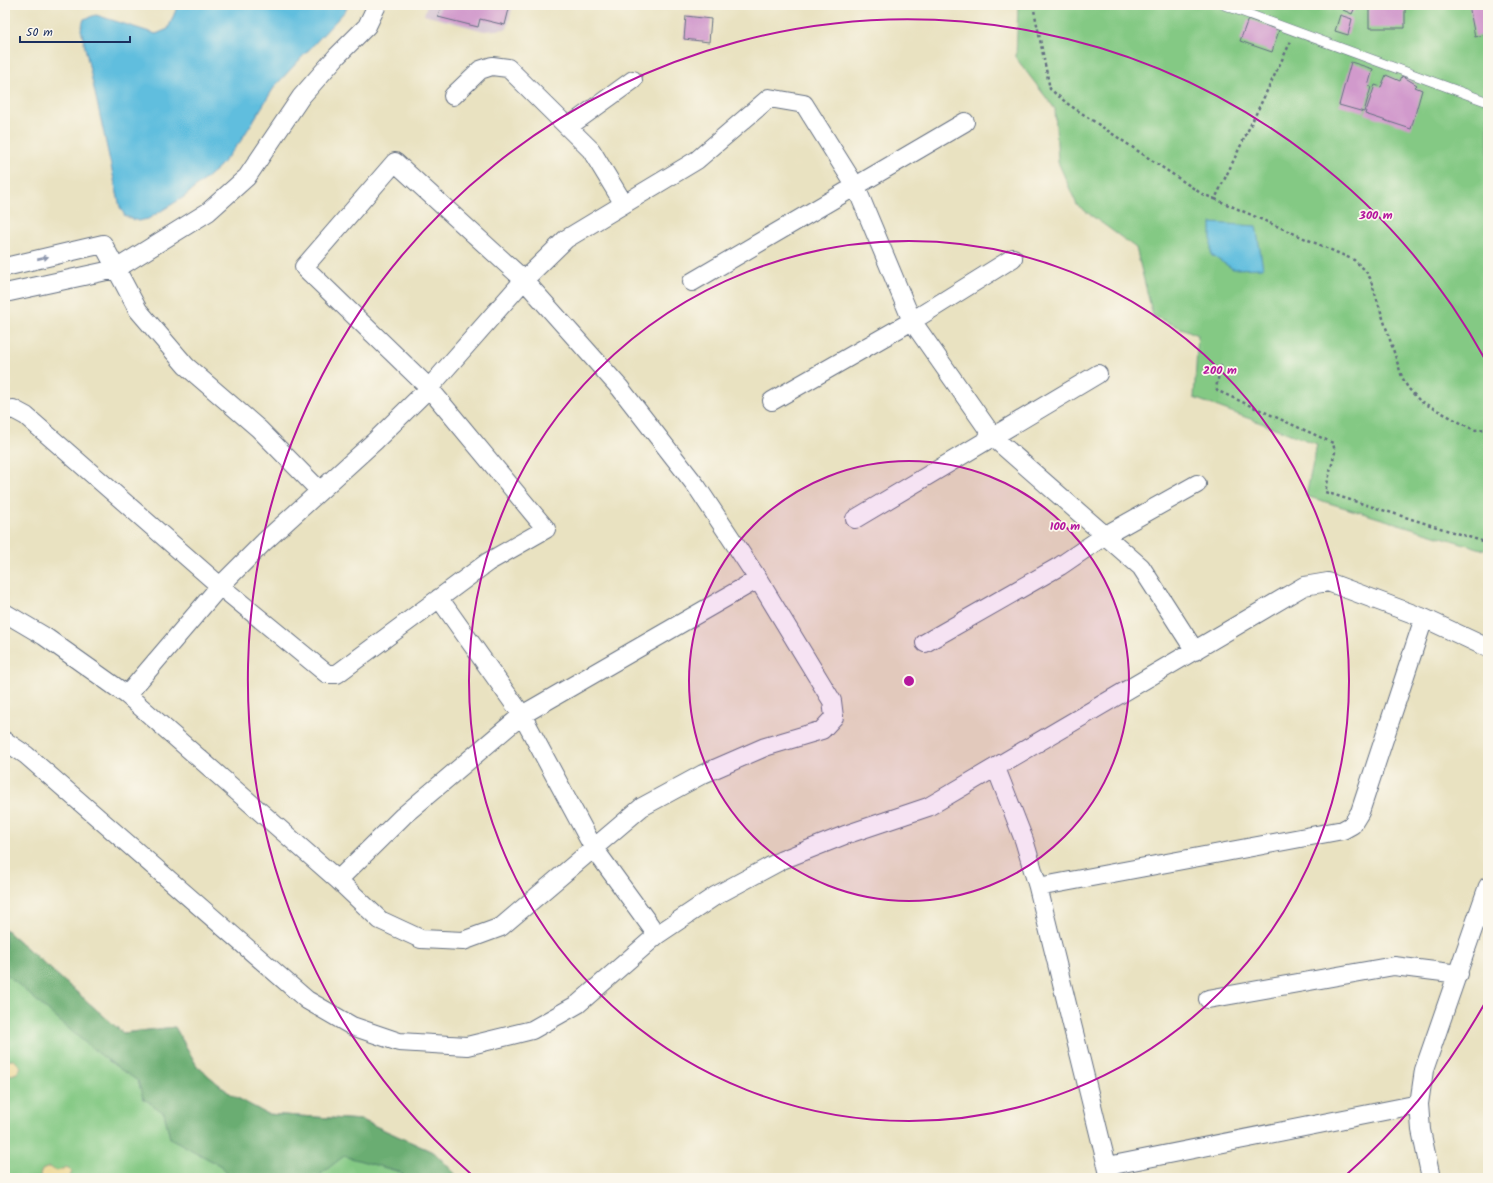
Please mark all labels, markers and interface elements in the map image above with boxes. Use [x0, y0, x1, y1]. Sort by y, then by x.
scale bar [20, 18, 130, 44]
text: 50 m [26, 23, 53, 42]
text: 300 m [1358, 206, 1393, 225]
one-way arrow [37, 255, 49, 261]
text: 200 m [1203, 361, 1237, 380]
text: 100 m [1050, 517, 1080, 536]
centre of rings [902, 674, 916, 688]

